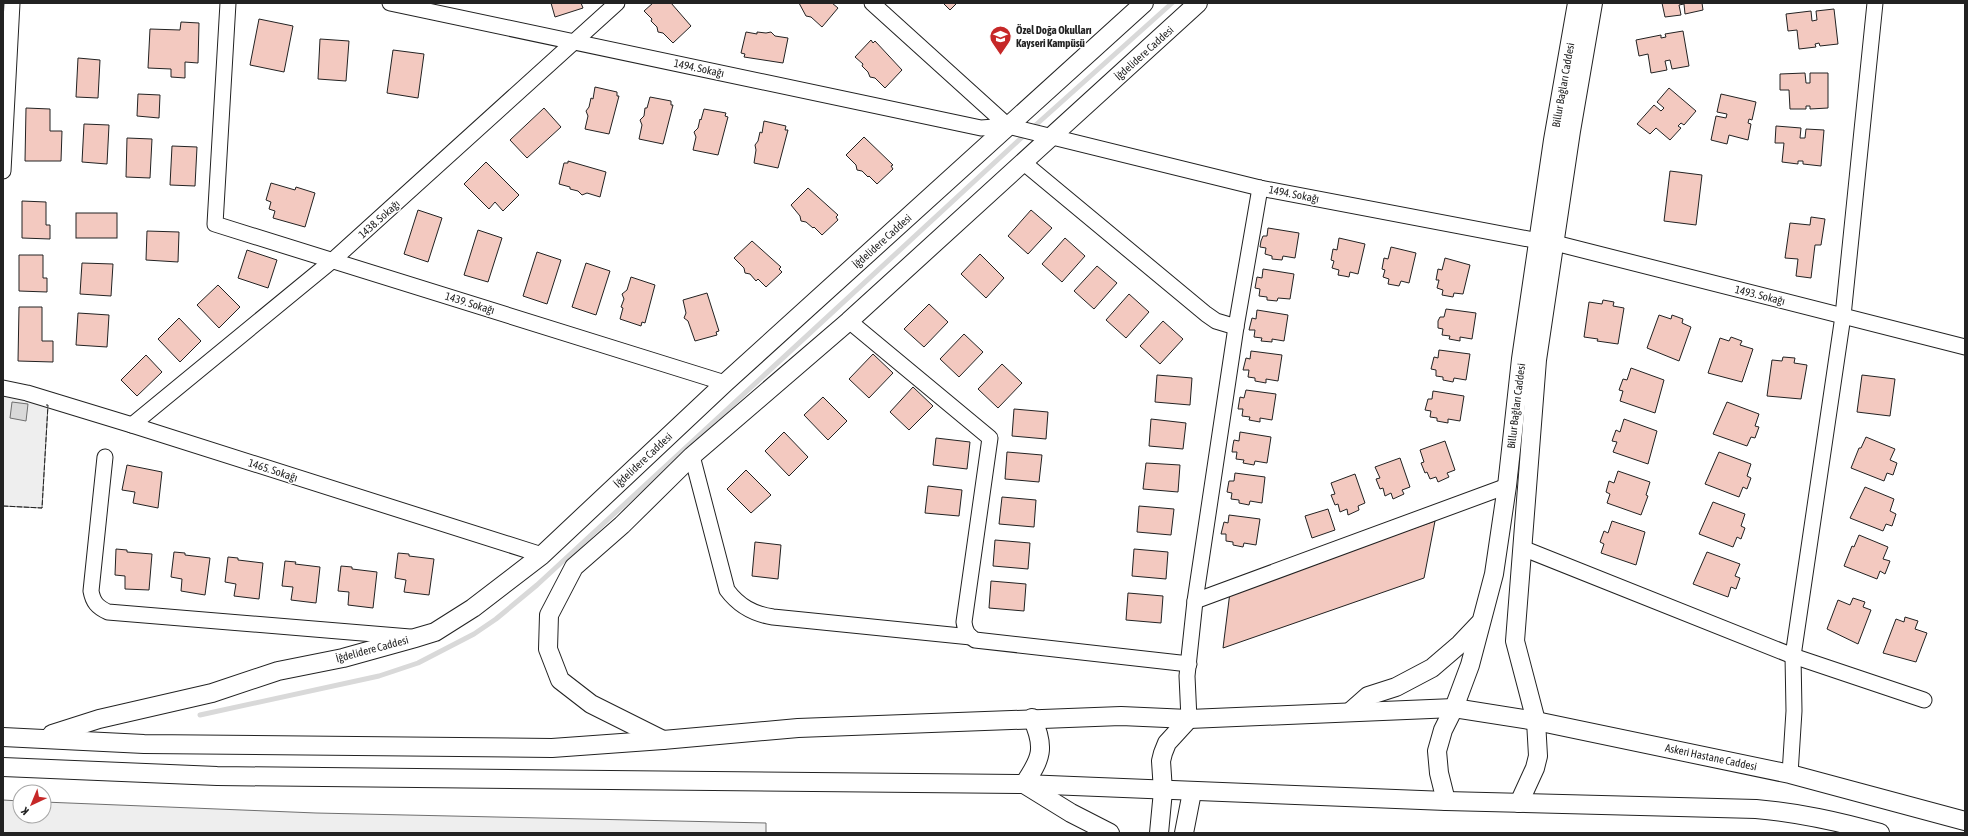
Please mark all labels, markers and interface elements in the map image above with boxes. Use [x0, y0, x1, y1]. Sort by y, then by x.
school or university icon: Özel Doğa Okulları Kayseri Kampüsü [987, 23, 1013, 56]
place label: Özel Doğa Okulları Kayseri Kampüsü [1016, 23, 1092, 49]
street label: İğdelidere Caddesi [1112, 24, 1176, 82]
street label: Billur Bağları Caddesi [1550, 42, 1576, 128]
street label: 1494. Sokağı [673, 57, 725, 79]
street label: 1494. Sokağı [1268, 183, 1320, 205]
street label: 1438. Sokağı [356, 197, 402, 241]
street label: İğdelidere Caddesi [850, 212, 914, 270]
street label: 1493. Sokağı [1734, 283, 1786, 307]
street label: 1439. Sokağı [444, 290, 496, 316]
street label: Billur Bağları Caddesi [1505, 363, 1527, 449]
street label: İğdelidere Caddesi [612, 430, 674, 490]
street label: 1465. Sokağı [247, 456, 299, 484]
street label: İğdelidere Caddesi [334, 634, 410, 664]
street label: Askeri Hastane Caddesi [1664, 741, 1758, 773]
north arrow [12, 784, 52, 824]
text: K [19, 805, 31, 817]

